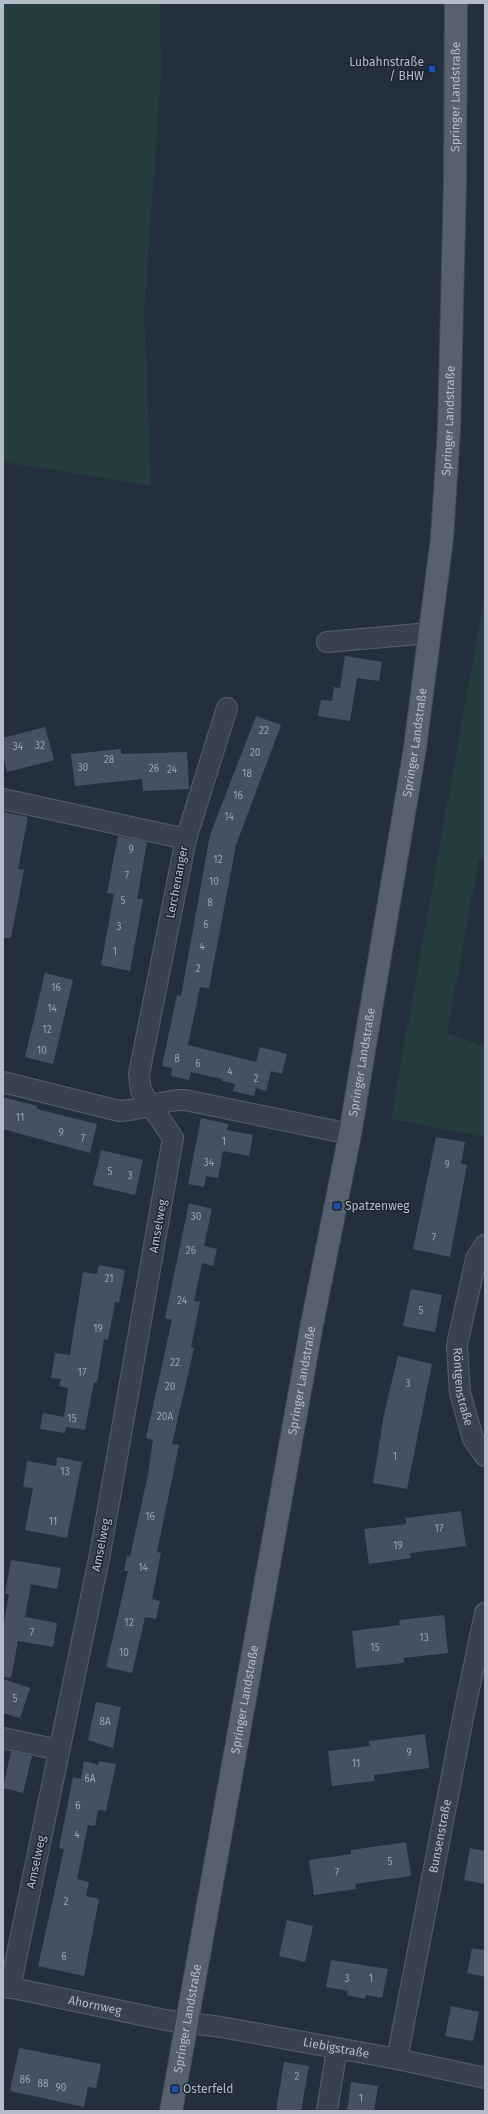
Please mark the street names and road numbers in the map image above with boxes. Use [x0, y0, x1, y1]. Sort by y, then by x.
street label: Springer Landstraße [448, 42, 463, 152]
street label: Springer Landstraße [439, 365, 458, 476]
street label: Springer Landstraße [400, 687, 430, 798]
street label: Lerchenanger [163, 844, 191, 919]
street label: Springer Landstraße [346, 1007, 378, 1118]
street label: Amselweg [146, 1197, 170, 1254]
street label: Springer Landstraße [285, 1325, 318, 1436]
street label: Röntgenstraße [450, 1347, 476, 1427]
street label: Amselweg [89, 1516, 113, 1573]
street label: Springer Landstraße [228, 1644, 261, 1755]
street label: Bunsenstraße [426, 1798, 454, 1874]
street label: Amselweg [24, 1833, 49, 1890]
street label: Springer Landstraße [171, 1963, 204, 2074]
street label: Ahornweg [67, 1993, 124, 2018]
street label: Liebigstraße [302, 2035, 370, 2061]

